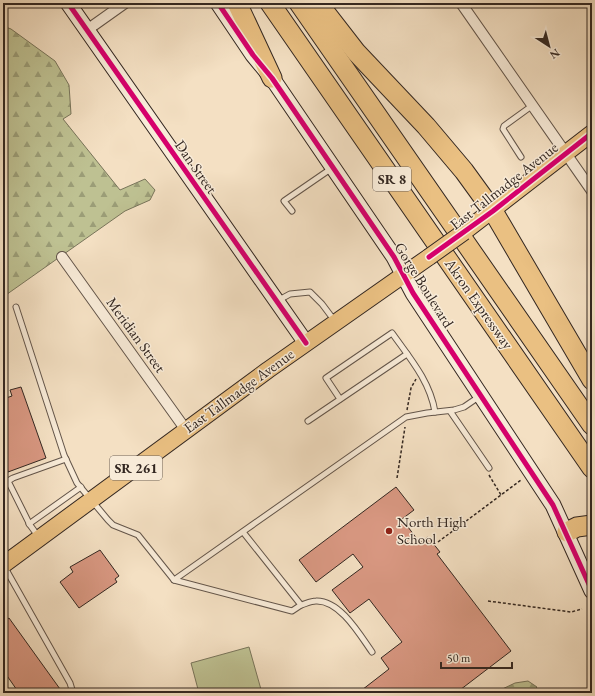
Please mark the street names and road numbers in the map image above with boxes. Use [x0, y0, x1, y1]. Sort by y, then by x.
street label: Dan Street [171, 136, 222, 197]
street label: East Tallmadge Avenue [446, 137, 562, 234]
road number: SR 8 [373, 167, 411, 191]
street label: Gorge Boulevard [391, 238, 458, 331]
street label: Akron Expressway [441, 254, 518, 353]
street label: Meridian Street [103, 293, 170, 376]
street label: East Tallmadge Avenue [180, 344, 298, 437]
road number: SR 261 [110, 456, 162, 480]

